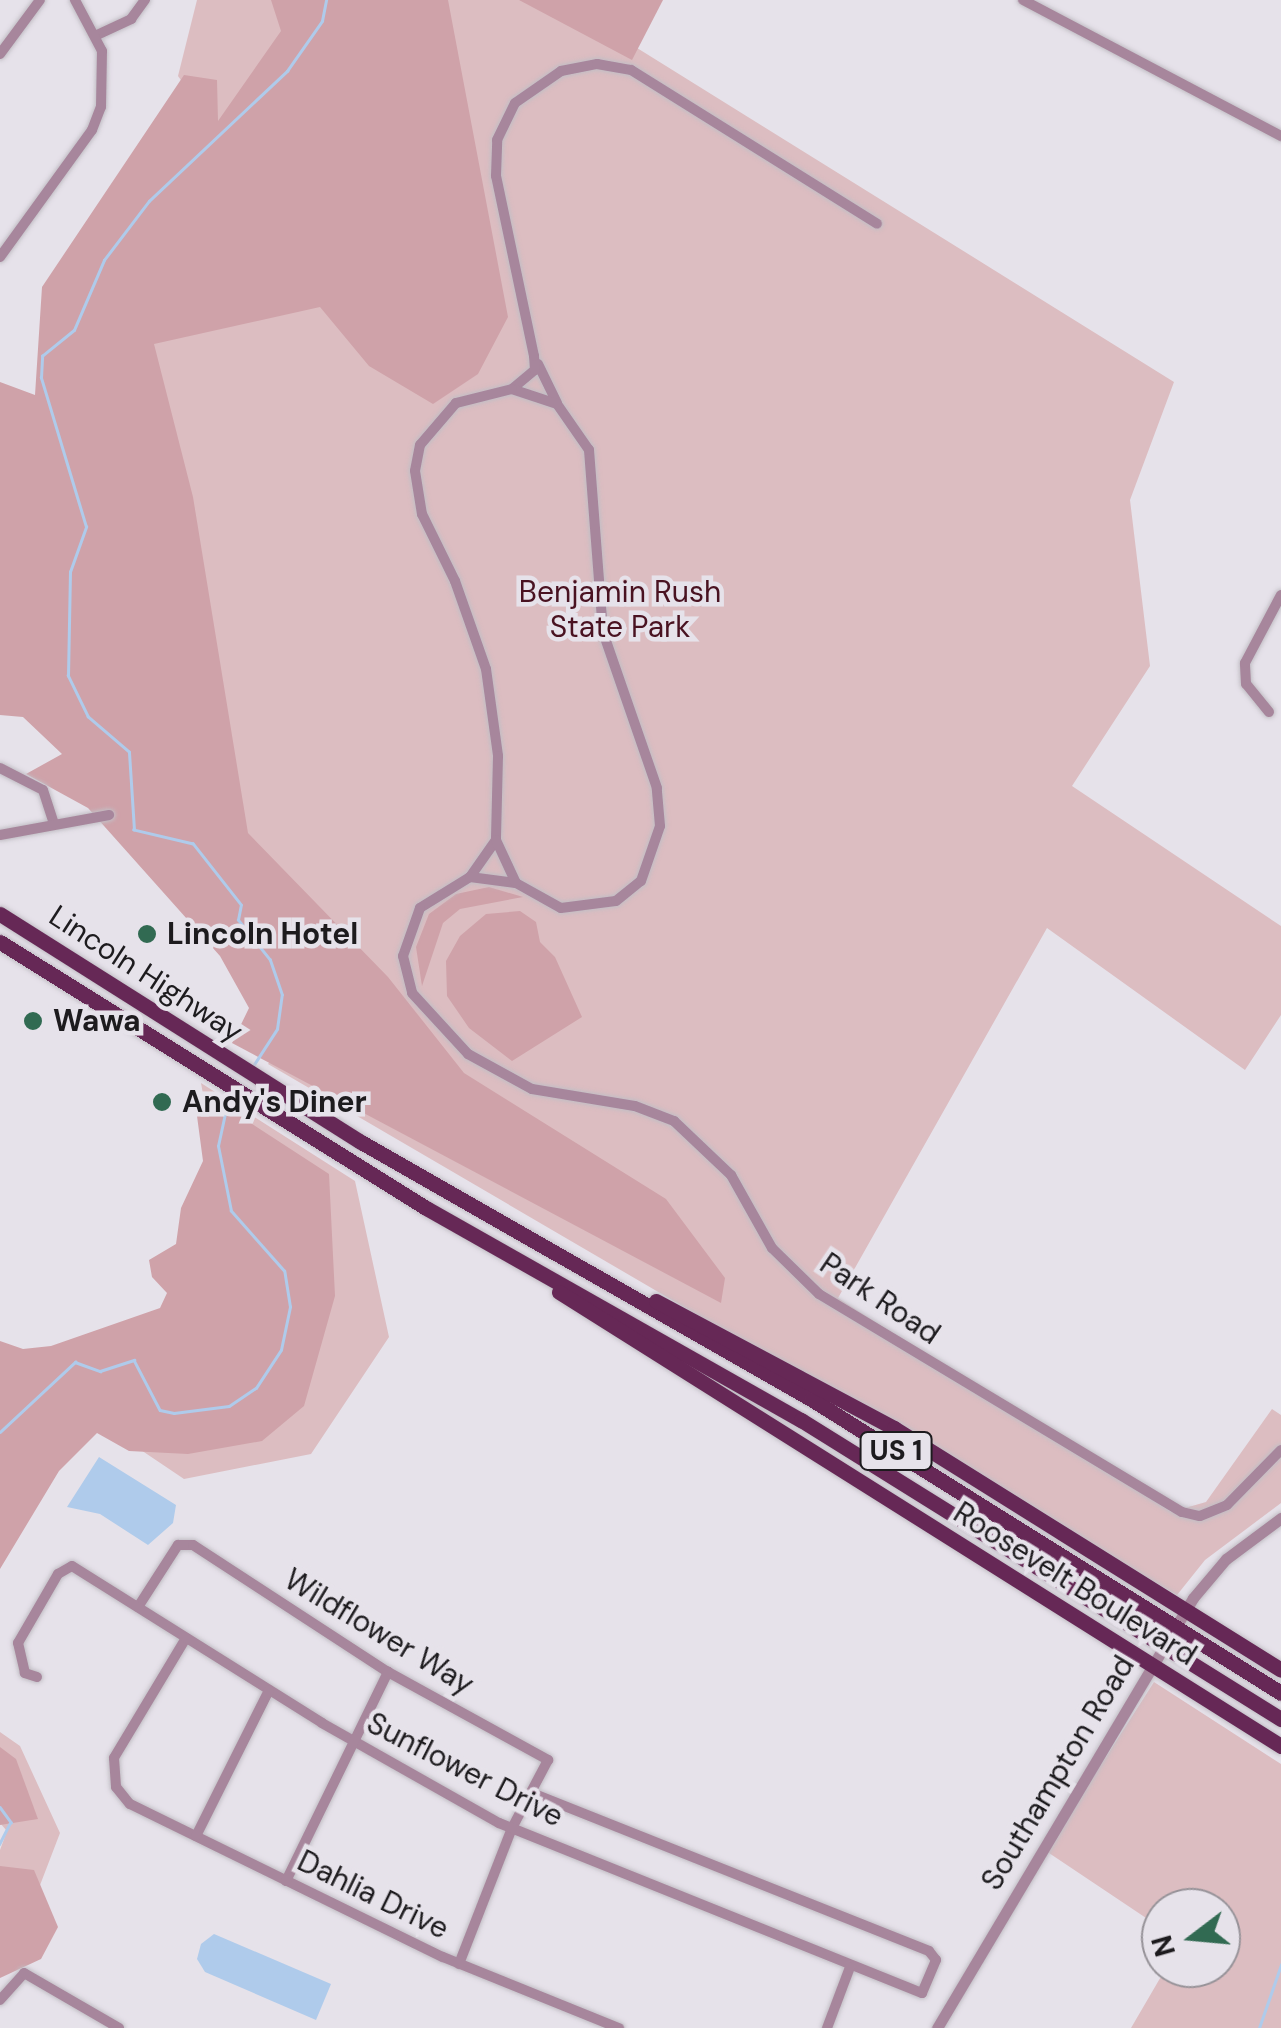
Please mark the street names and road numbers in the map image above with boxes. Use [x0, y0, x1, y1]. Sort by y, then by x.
street label: Lincoln Highway [42, 898, 250, 1050]
street label: Park Road [813, 1246, 947, 1352]
road number: US 1 [858, 1428, 934, 1474]
street label: Roosevelt Boulevard [947, 1495, 1203, 1673]
street label: Wildflower Way [278, 1561, 480, 1703]
street label: Southampton Road [974, 1649, 1142, 1897]
street label: Sunflower Drive [361, 1705, 569, 1835]
street label: Dahlia Drive [292, 1843, 454, 1947]

